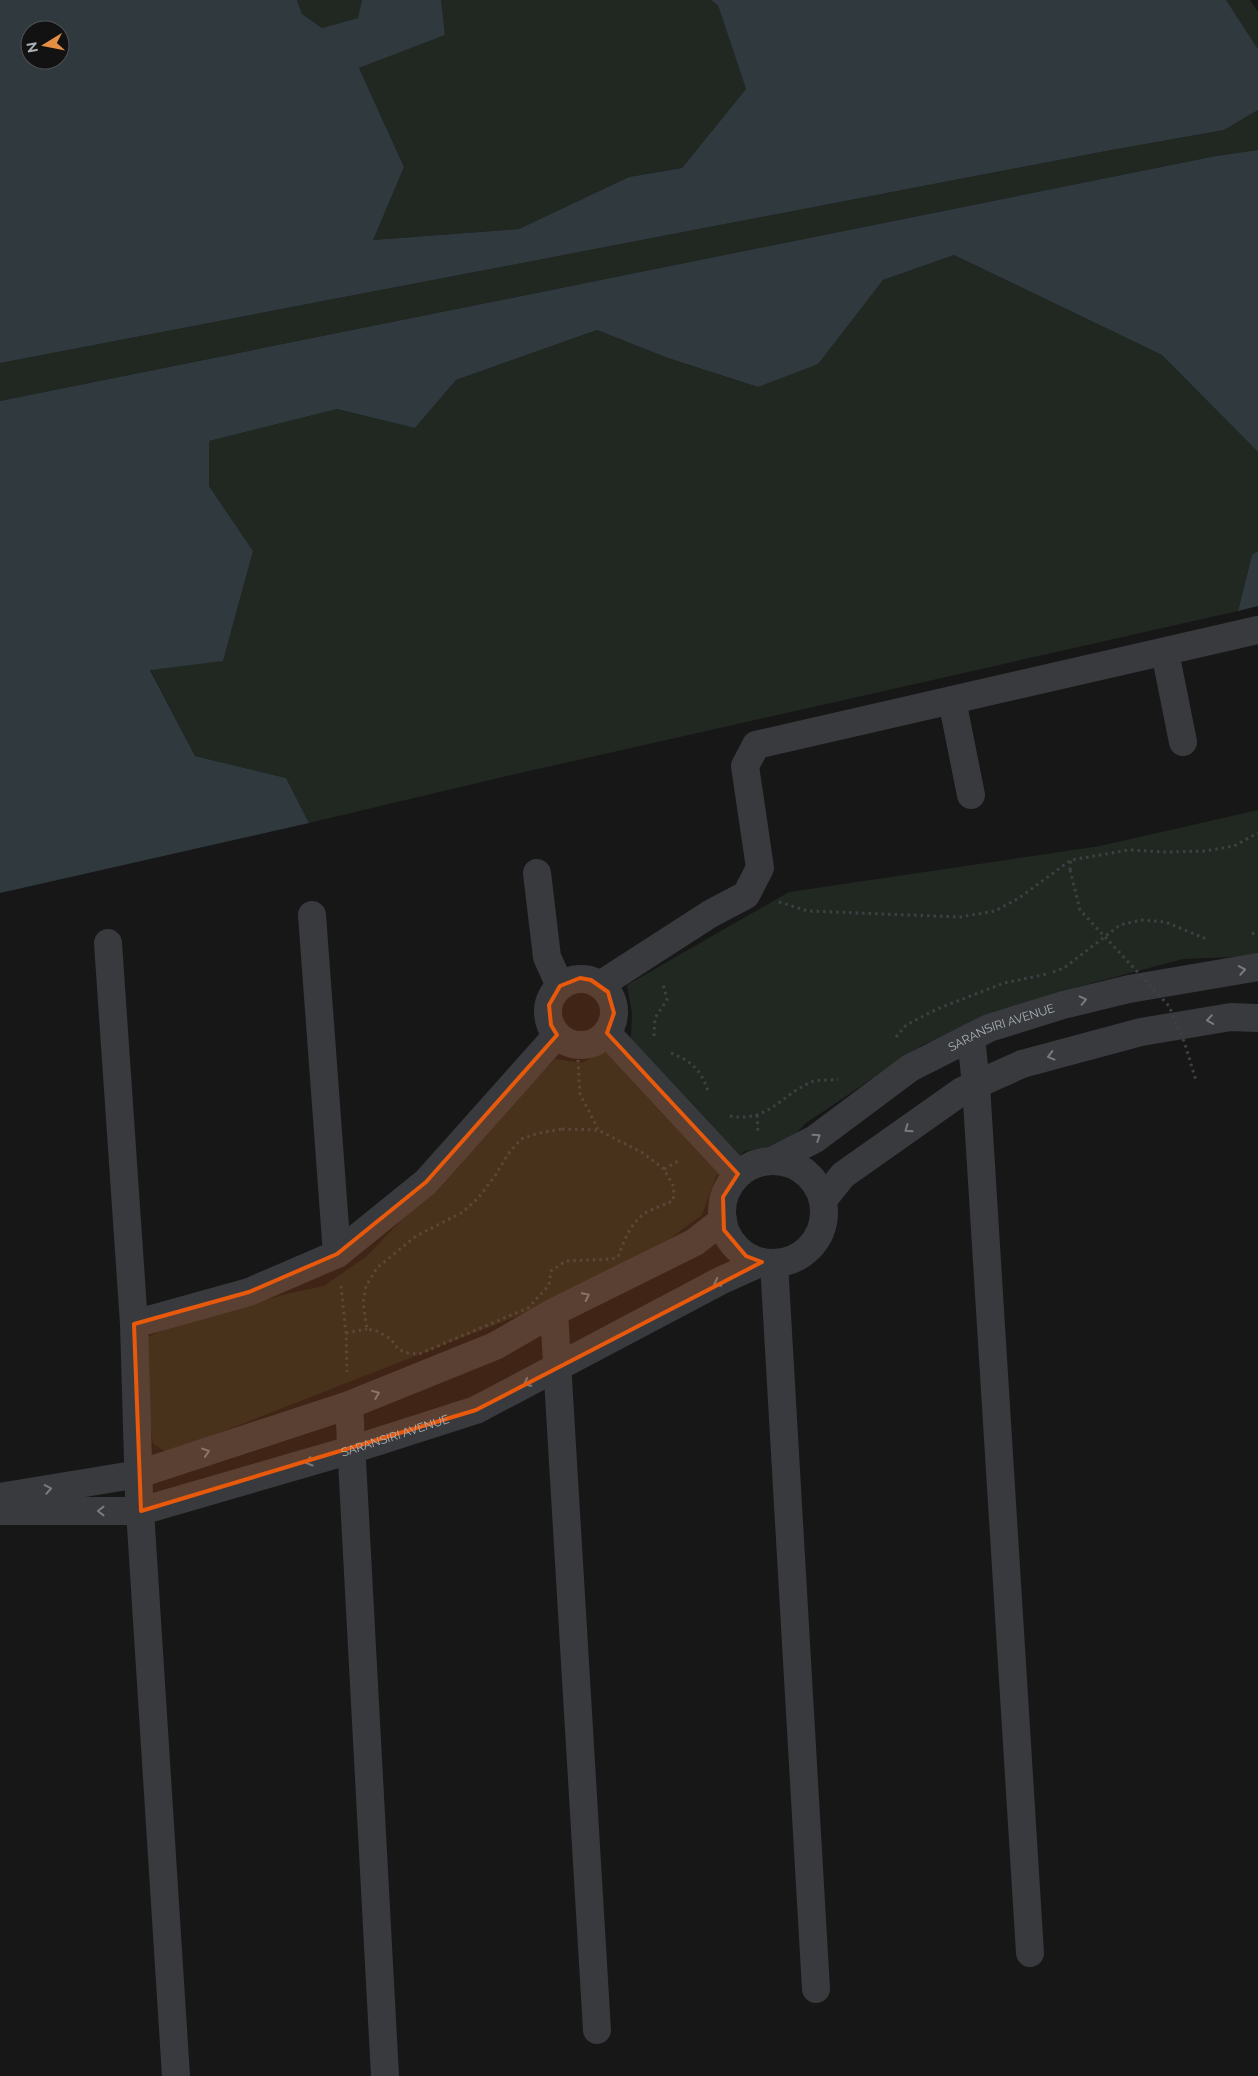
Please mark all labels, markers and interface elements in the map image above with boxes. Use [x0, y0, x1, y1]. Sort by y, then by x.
north arrow [20, 20, 70, 70]
text: N [23, 41, 41, 54]
one-way arrow [1238, 965, 1247, 976]
one-way arrow [1078, 995, 1087, 1006]
street label: SARANSIRI AVENUE [946, 1001, 1056, 1054]
one-way arrow [1205, 1015, 1214, 1025]
one-way arrow [1047, 1050, 1056, 1061]
one-way arrow [904, 1123, 914, 1132]
one-way arrow [811, 1134, 821, 1143]
one-way arrow [714, 1277, 723, 1287]
one-way arrow [581, 1292, 590, 1302]
one-way arrow [524, 1377, 533, 1387]
one-way arrow [371, 1390, 380, 1400]
street label: SARANSIRI AVENUE [339, 1412, 451, 1460]
one-way arrow [201, 1448, 209, 1458]
one-way arrow [306, 1457, 314, 1467]
one-way arrow [44, 1484, 52, 1495]
one-way arrow [97, 1506, 104, 1516]

